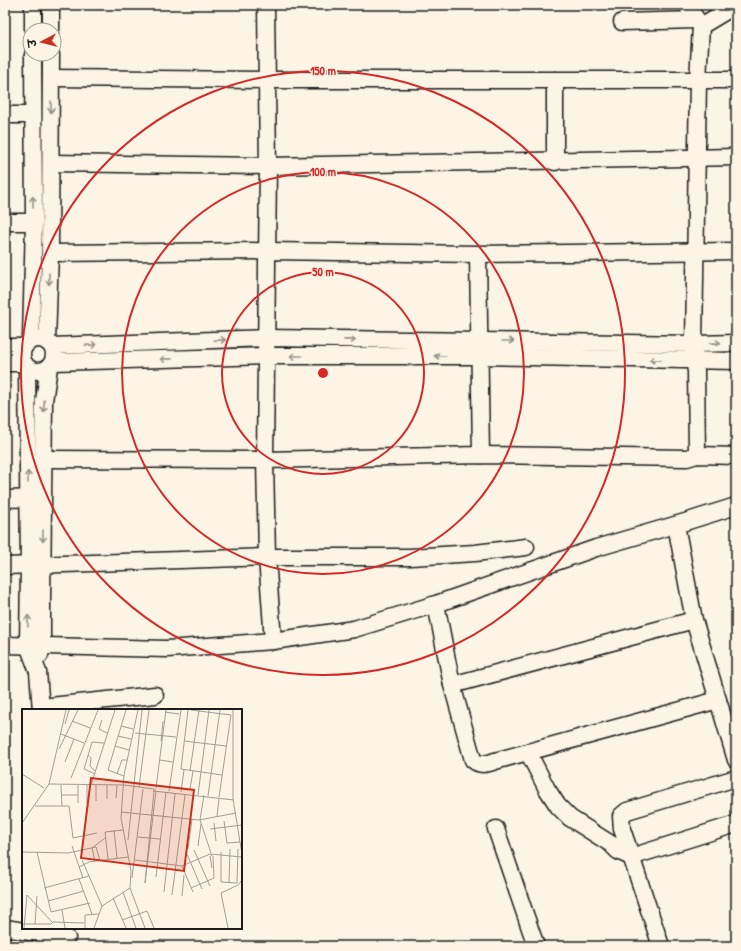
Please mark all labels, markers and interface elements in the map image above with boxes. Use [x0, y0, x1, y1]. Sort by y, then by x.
north arrow [22, 22, 62, 62]
text: उ [24, 37, 40, 49]
text: 150 m [310, 62, 336, 79]
one-way arrow [47, 100, 55, 113]
text: 100 m [310, 163, 336, 180]
one-way arrow [30, 196, 37, 209]
text: 50 m [312, 263, 334, 280]
one-way arrow [45, 272, 53, 285]
one-way arrow [213, 336, 226, 344]
one-way arrow [343, 336, 356, 343]
one-way arrow [501, 338, 514, 345]
one-way arrow [708, 340, 721, 347]
one-way arrow [84, 341, 97, 348]
one-way arrow [290, 352, 303, 360]
one-way arrow [434, 352, 447, 360]
one-way arrow [160, 355, 173, 362]
one-way arrow [649, 356, 662, 363]
centre of rings [316, 366, 330, 380]
one-way arrow [41, 399, 48, 412]
one-way arrow [25, 471, 32, 484]
one-way arrow [39, 529, 47, 542]
one-way arrow [24, 615, 32, 628]
inset map [22, 709, 242, 929]

